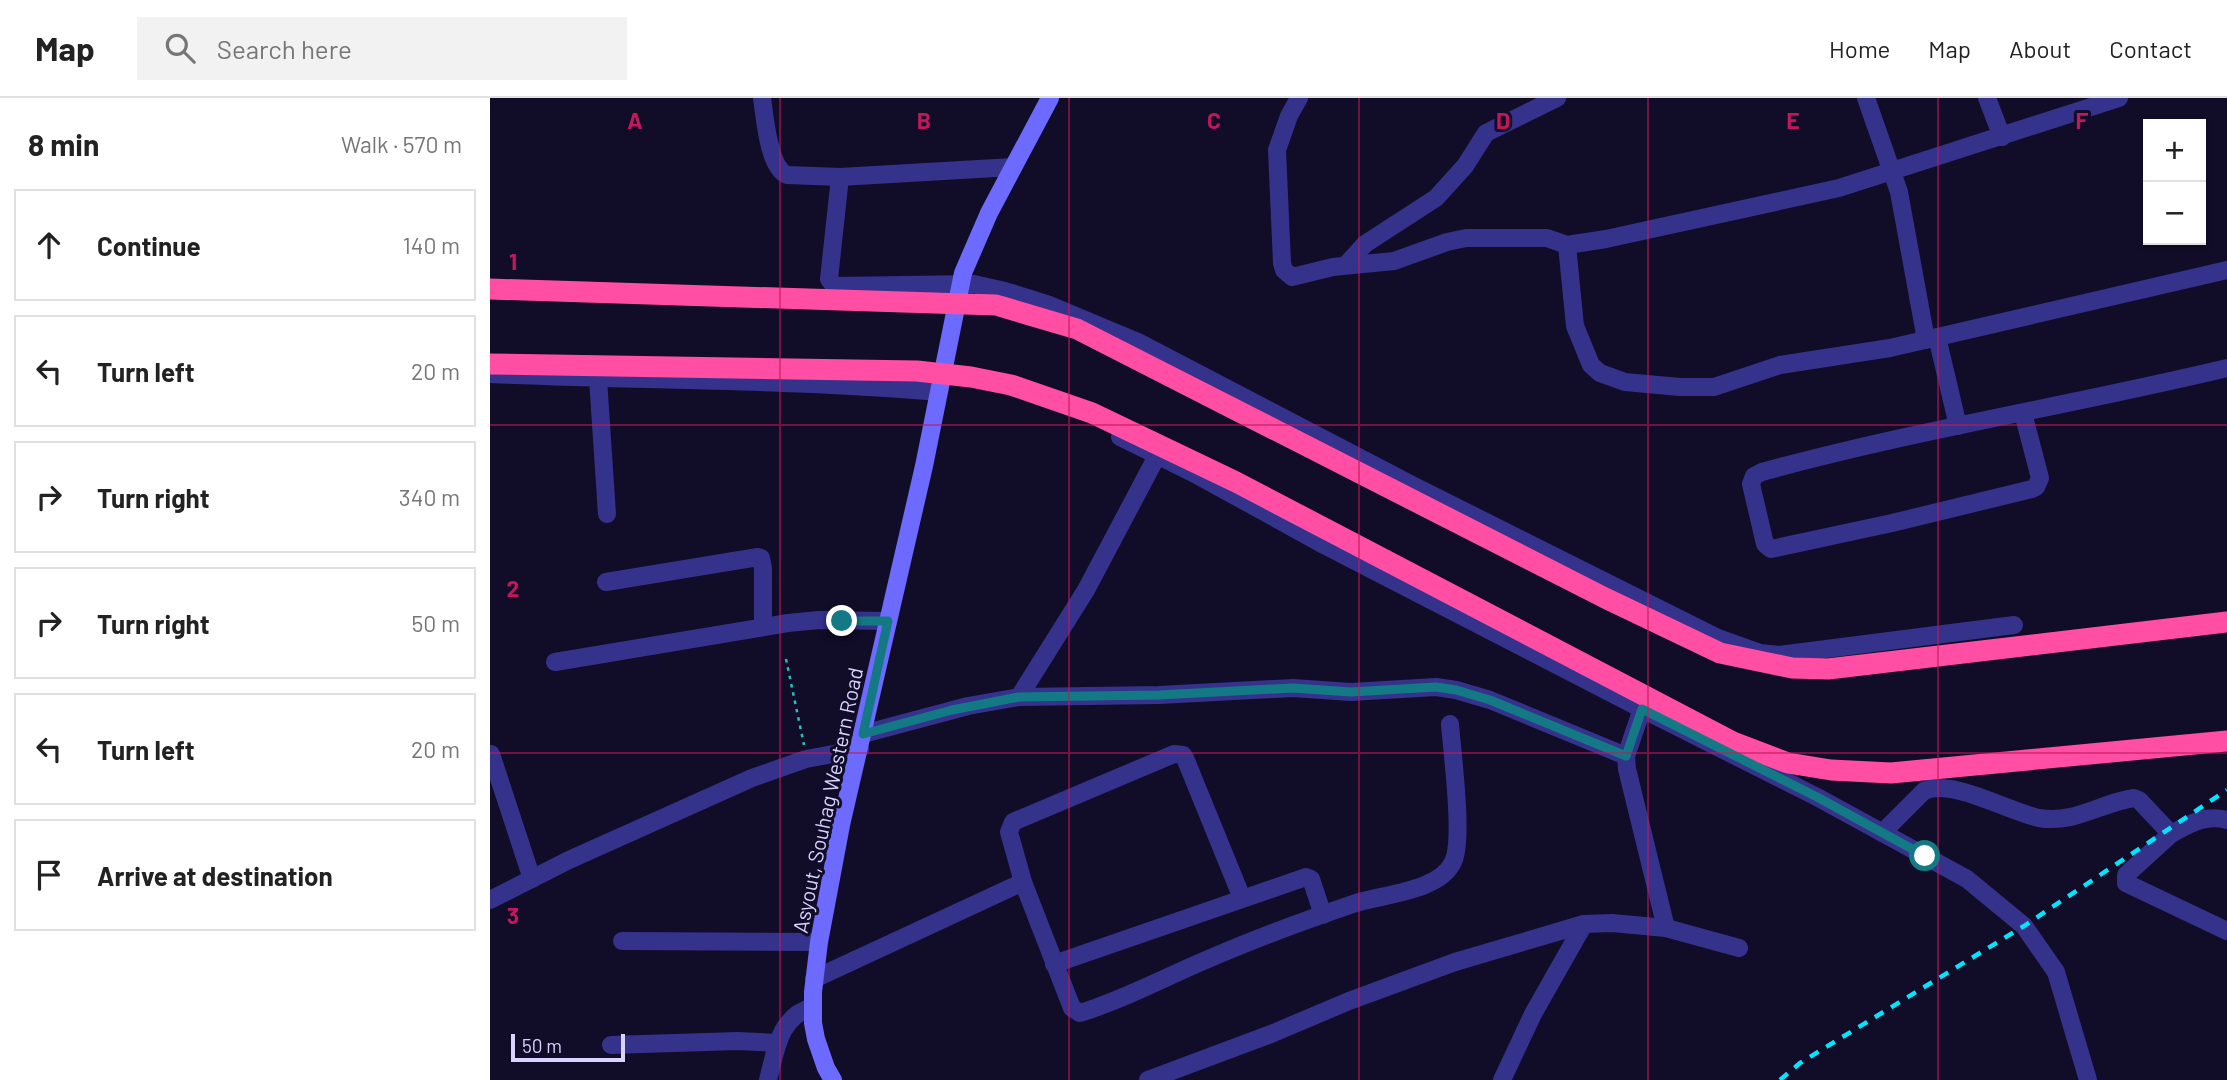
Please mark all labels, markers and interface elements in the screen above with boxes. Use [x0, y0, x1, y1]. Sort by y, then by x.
search box [137, 17, 627, 80]
text: Map [35, 28, 95, 68]
icon: search [161, 29, 199, 67]
text: Search here [217, 33, 352, 64]
text: Home [1829, 34, 1890, 63]
text: Map [1928, 34, 1971, 63]
text: About [2009, 34, 2071, 63]
text: Contact [2109, 34, 2192, 63]
text: A [627, 106, 643, 134]
text: B [917, 106, 931, 134]
text: C [1207, 106, 1221, 134]
text: D [1496, 106, 1510, 134]
text: E [1786, 106, 1800, 134]
text: F [2076, 106, 2089, 134]
map controls [2143, 119, 2206, 245]
button: + [2143, 119, 2206, 182]
text: 8 min [28, 126, 99, 162]
text: Walk · 570 m [341, 130, 462, 158]
button: − [2143, 182, 2206, 245]
icon: ahead [30, 226, 68, 264]
text: Continue [97, 230, 201, 261]
text: 140 m [403, 231, 460, 259]
text: 1 [509, 247, 517, 275]
icon: left [30, 352, 68, 390]
text: Turn left [97, 356, 195, 387]
text: 20 m [411, 357, 460, 385]
icon: right [30, 478, 68, 516]
text: Turn right [97, 482, 210, 513]
text: 340 m [399, 483, 460, 511]
text: 2 [507, 574, 519, 602]
icon: right [30, 604, 68, 642]
route end [826, 605, 857, 636]
text: Turn right [97, 608, 210, 639]
text: 50 m [412, 609, 460, 637]
street label: Asyout, Souhag Western Road [787, 665, 867, 935]
icon: left [30, 730, 68, 768]
text: Turn left [97, 734, 195, 765]
text: 20 m [411, 735, 460, 763]
route start [1909, 840, 1940, 871]
icon: arrive [30, 856, 68, 894]
text: Arrive at destination [97, 860, 333, 891]
text: 3 [507, 901, 519, 929]
scale bar [511, 1031, 625, 1063]
text: 50 m [522, 1034, 562, 1057]

